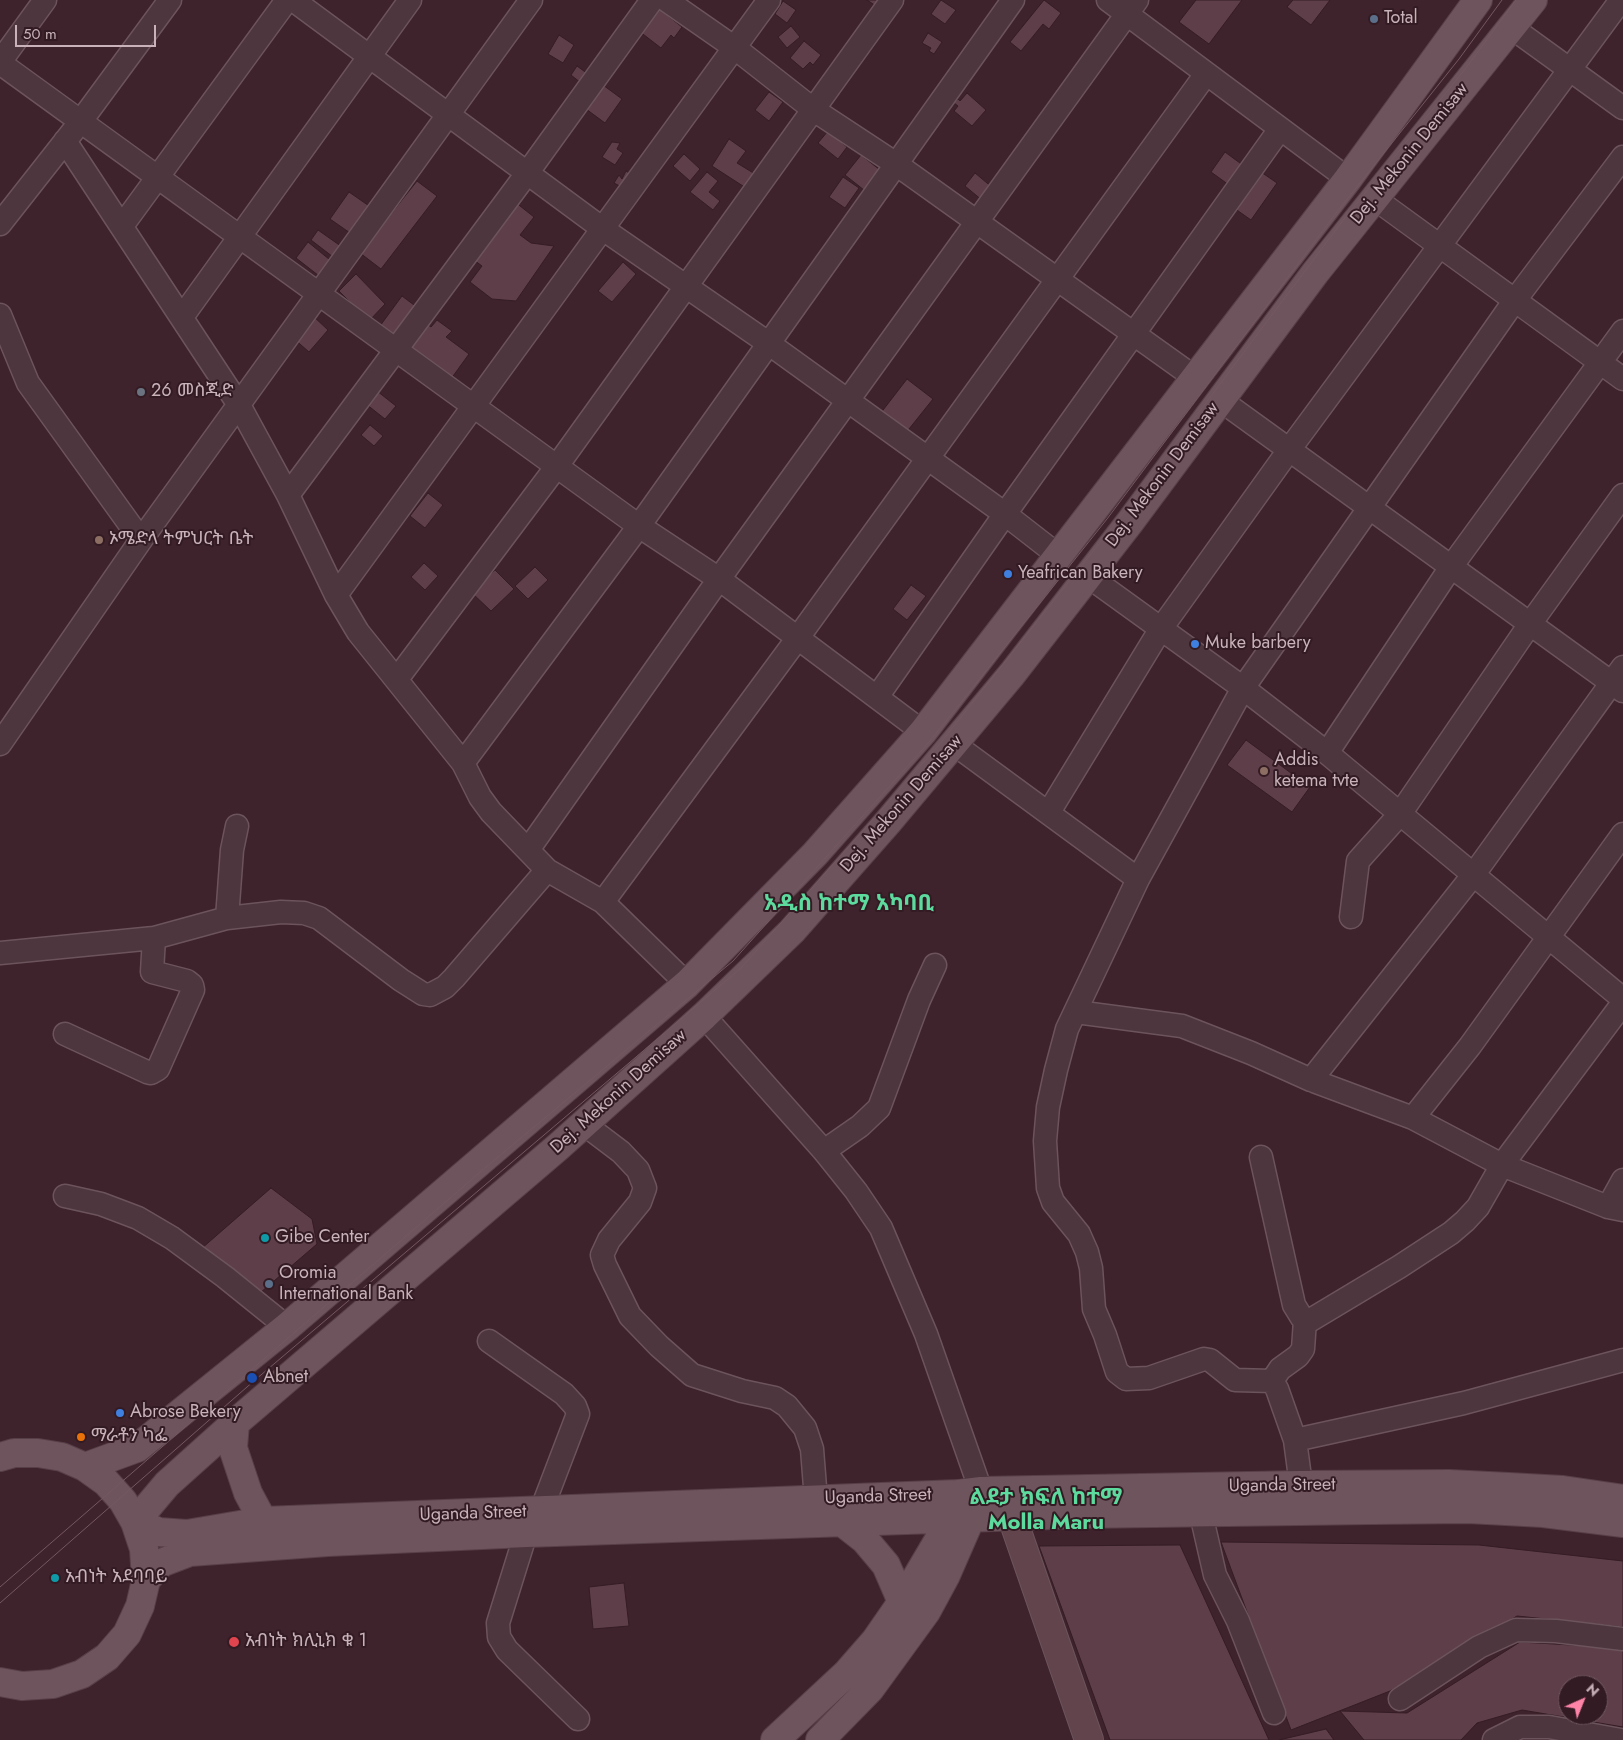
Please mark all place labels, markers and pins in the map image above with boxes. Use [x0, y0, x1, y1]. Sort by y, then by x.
place label: Total [1384, 8, 1418, 30]
marker: Total [1368, 13, 1380, 25]
place label: 26 መስጂድ [151, 381, 234, 403]
marker: 26 መስጂድ [135, 386, 147, 398]
place label: ኦሜድላ ትምህርት ቤት [109, 529, 253, 551]
marker: ኦሜድላ ትምህርት ቤት [93, 534, 105, 546]
place label: Yeafrican Bakery [1018, 563, 1143, 585]
marker: Yeafrican Bakery [1002, 568, 1014, 580]
place label: Muke barbery [1205, 633, 1311, 655]
marker: Muke barbery [1189, 638, 1201, 650]
place label: Addis ketema tvte [1274, 750, 1358, 792]
marker: Addis ketema tvte [1258, 765, 1270, 777]
place label: Gibe Center [275, 1227, 369, 1249]
marker: Gibe Center [259, 1232, 271, 1244]
place label: Oromia International Bank [279, 1263, 413, 1306]
marker: Oromia International Bank [263, 1278, 275, 1290]
place label: Abnet [263, 1367, 308, 1389]
marker: Abnet [245, 1371, 259, 1385]
place label: Abrose Bekery [130, 1402, 241, 1424]
marker: Abrose Bekery [114, 1407, 126, 1419]
place label: ማራቶን ካፌ [91, 1426, 168, 1448]
marker: ማራቶን ካፌ [75, 1431, 87, 1443]
place label: አብነት አደባባይ [65, 1567, 168, 1589]
marker: አብነት አደባባይ [49, 1572, 61, 1584]
place label: አብነት ክሊኒክ ቁ 1 [245, 1631, 367, 1653]
marker: አብነት ክሊኒክ ቁ 1 [227, 1635, 241, 1649]

